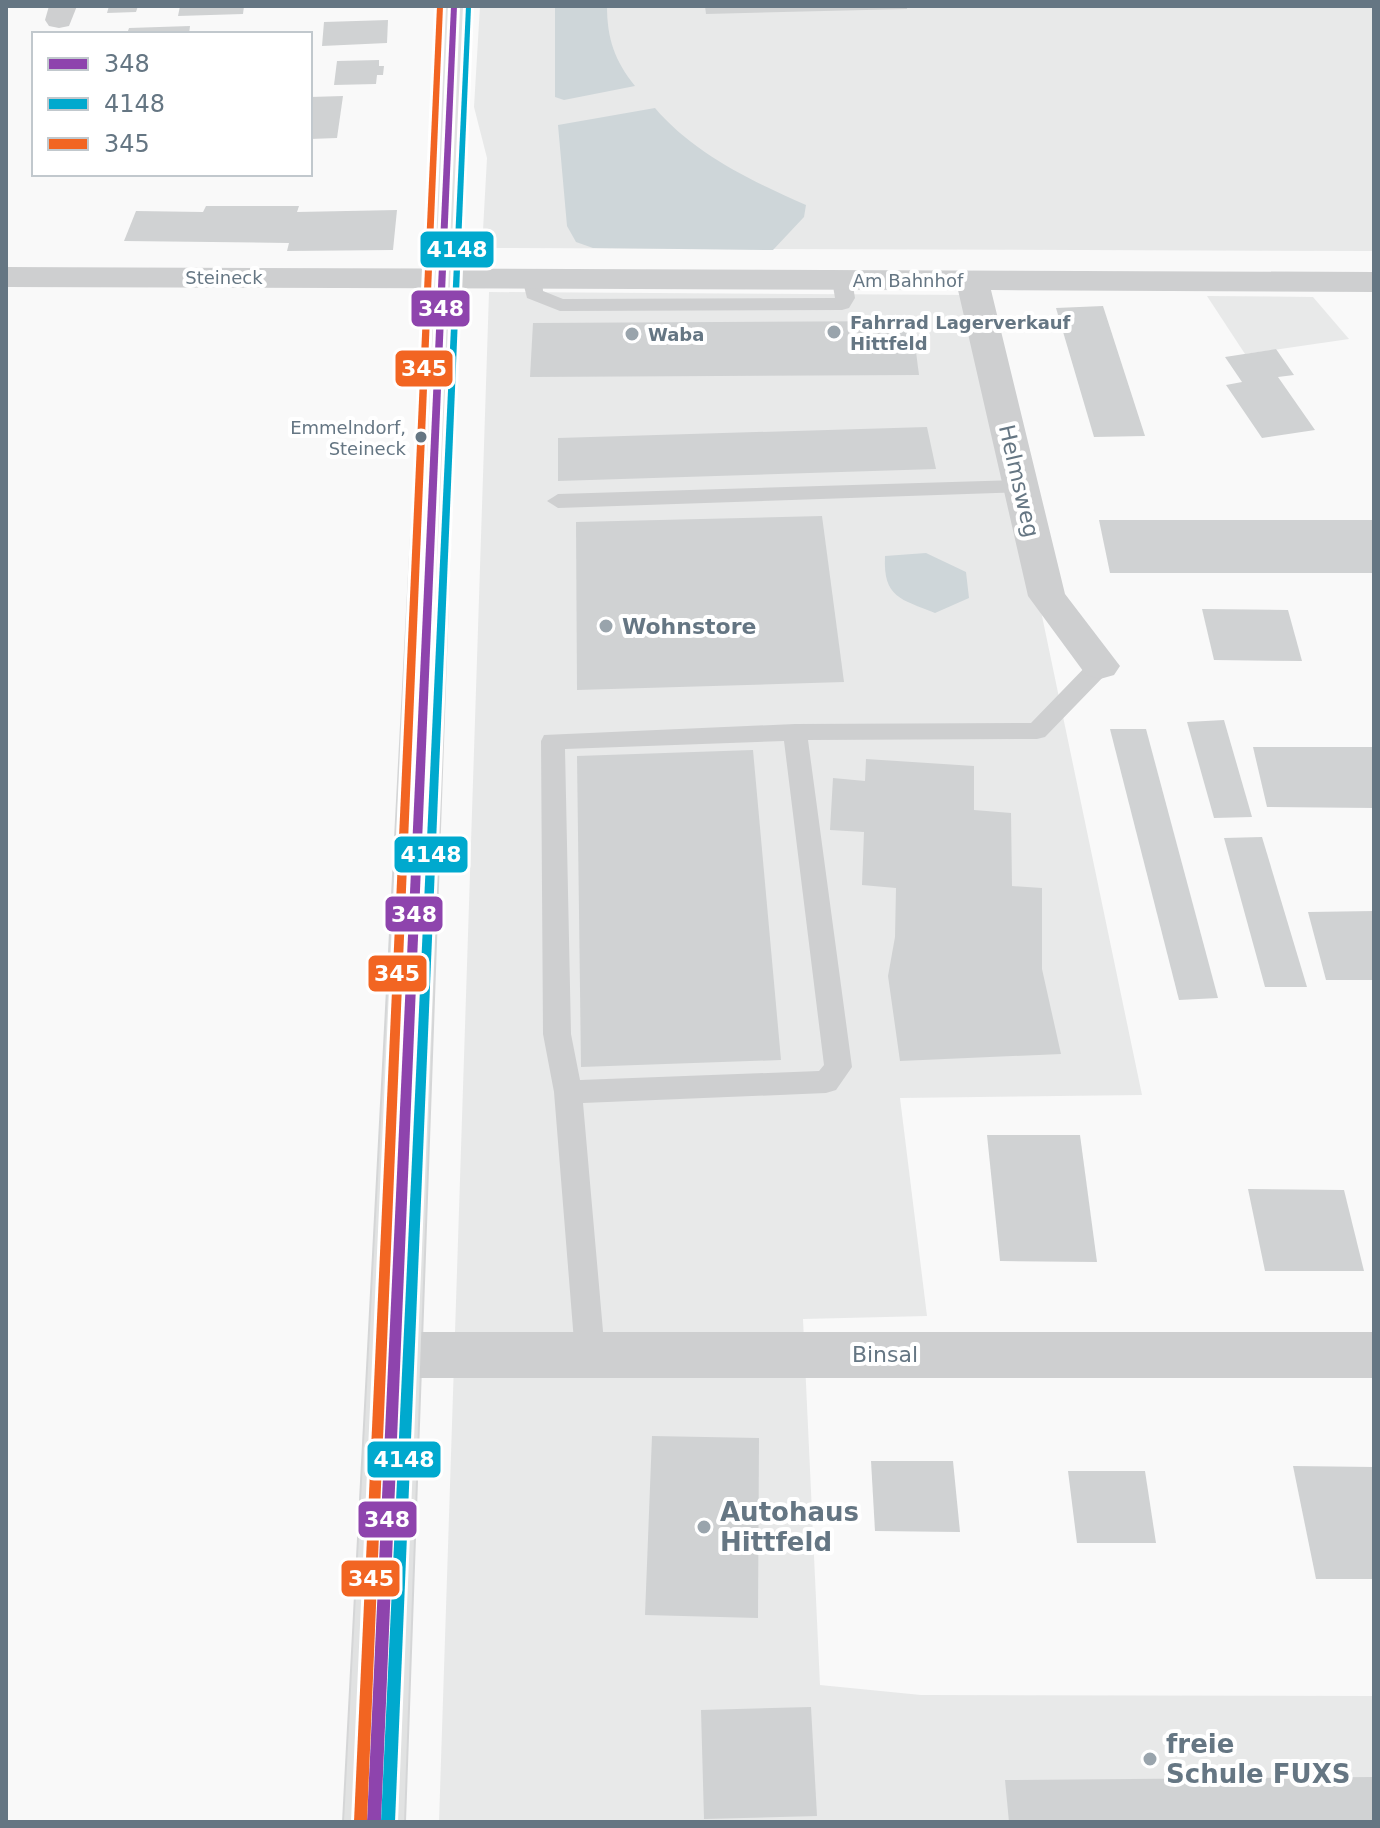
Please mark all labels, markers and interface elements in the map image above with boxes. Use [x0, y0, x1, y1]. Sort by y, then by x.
legend [32, 32, 312, 176]
text: 348 [104, 50, 150, 78]
text: 4148 [104, 90, 165, 118]
text: 345 [104, 130, 150, 158]
line badge: 4148 [419, 230, 495, 269]
text: 4148 [426, 237, 488, 262]
street label: Steineck [185, 267, 263, 288]
street label: Am Bahnhof [853, 270, 964, 291]
line badge: 348 [410, 289, 471, 328]
text: 348 [418, 296, 464, 321]
place label: Fahrrad Lagerverkauf Hittfeld [850, 312, 1071, 354]
marker: Fahrrad Lagerverkauf Hittfeld [825, 323, 843, 341]
place label: Waba [648, 324, 704, 345]
marker: Waba [623, 325, 641, 343]
line badge: 345 [394, 349, 454, 388]
text: 345 [401, 356, 447, 381]
place label: Emmelndorf, Steineck [290, 417, 407, 459]
street label: Helmsweg [994, 422, 1044, 540]
marker: Emmelndorf, Steineck [413, 429, 429, 445]
place label: Wohnstore [622, 614, 756, 639]
marker: Wohnstore [597, 617, 615, 635]
line badge: 4148 [393, 835, 469, 874]
text: 4148 [400, 842, 462, 867]
line badge: 348 [384, 895, 444, 933]
text: 348 [391, 902, 437, 927]
line badge: 345 [367, 954, 428, 993]
text: 345 [374, 961, 420, 986]
street label: Binsal [852, 1342, 918, 1367]
line badge: 4148 [366, 1440, 442, 1479]
text: 4148 [373, 1447, 435, 1472]
place label: Autohaus Hittfeld [720, 1497, 859, 1557]
line badge: 348 [357, 1500, 418, 1539]
text: 348 [364, 1507, 410, 1532]
marker: Autohaus Hittfeld [695, 1518, 713, 1536]
line badge: 345 [340, 1559, 401, 1598]
text: 345 [348, 1566, 394, 1591]
place label: freie Schule FUXS [1166, 1729, 1350, 1789]
marker: freie Schule FUXS [1141, 1750, 1159, 1768]

